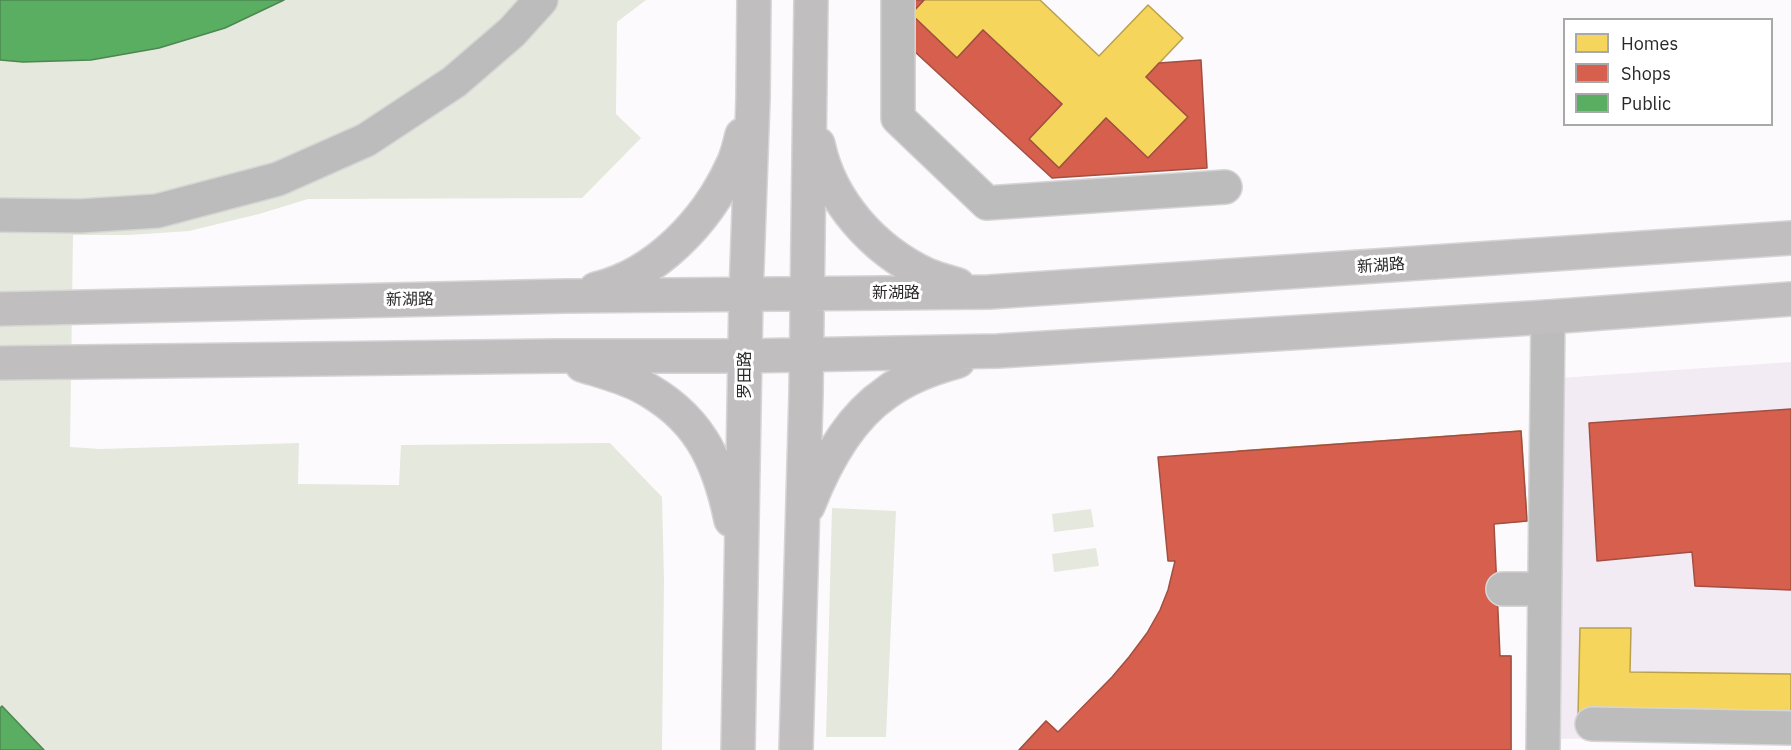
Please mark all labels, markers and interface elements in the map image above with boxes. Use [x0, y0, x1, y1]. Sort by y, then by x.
legend [1563, 18, 1773, 126]
text: Homes [1621, 32, 1678, 55]
text: Shops [1621, 62, 1671, 85]
text: Public [1621, 92, 1671, 115]
street label: 新湖路 [1356, 255, 1406, 277]
street label: 新湖路 [872, 283, 920, 303]
street label: 新湖路 [386, 290, 434, 310]
street label: 罗田路 [735, 351, 755, 399]

